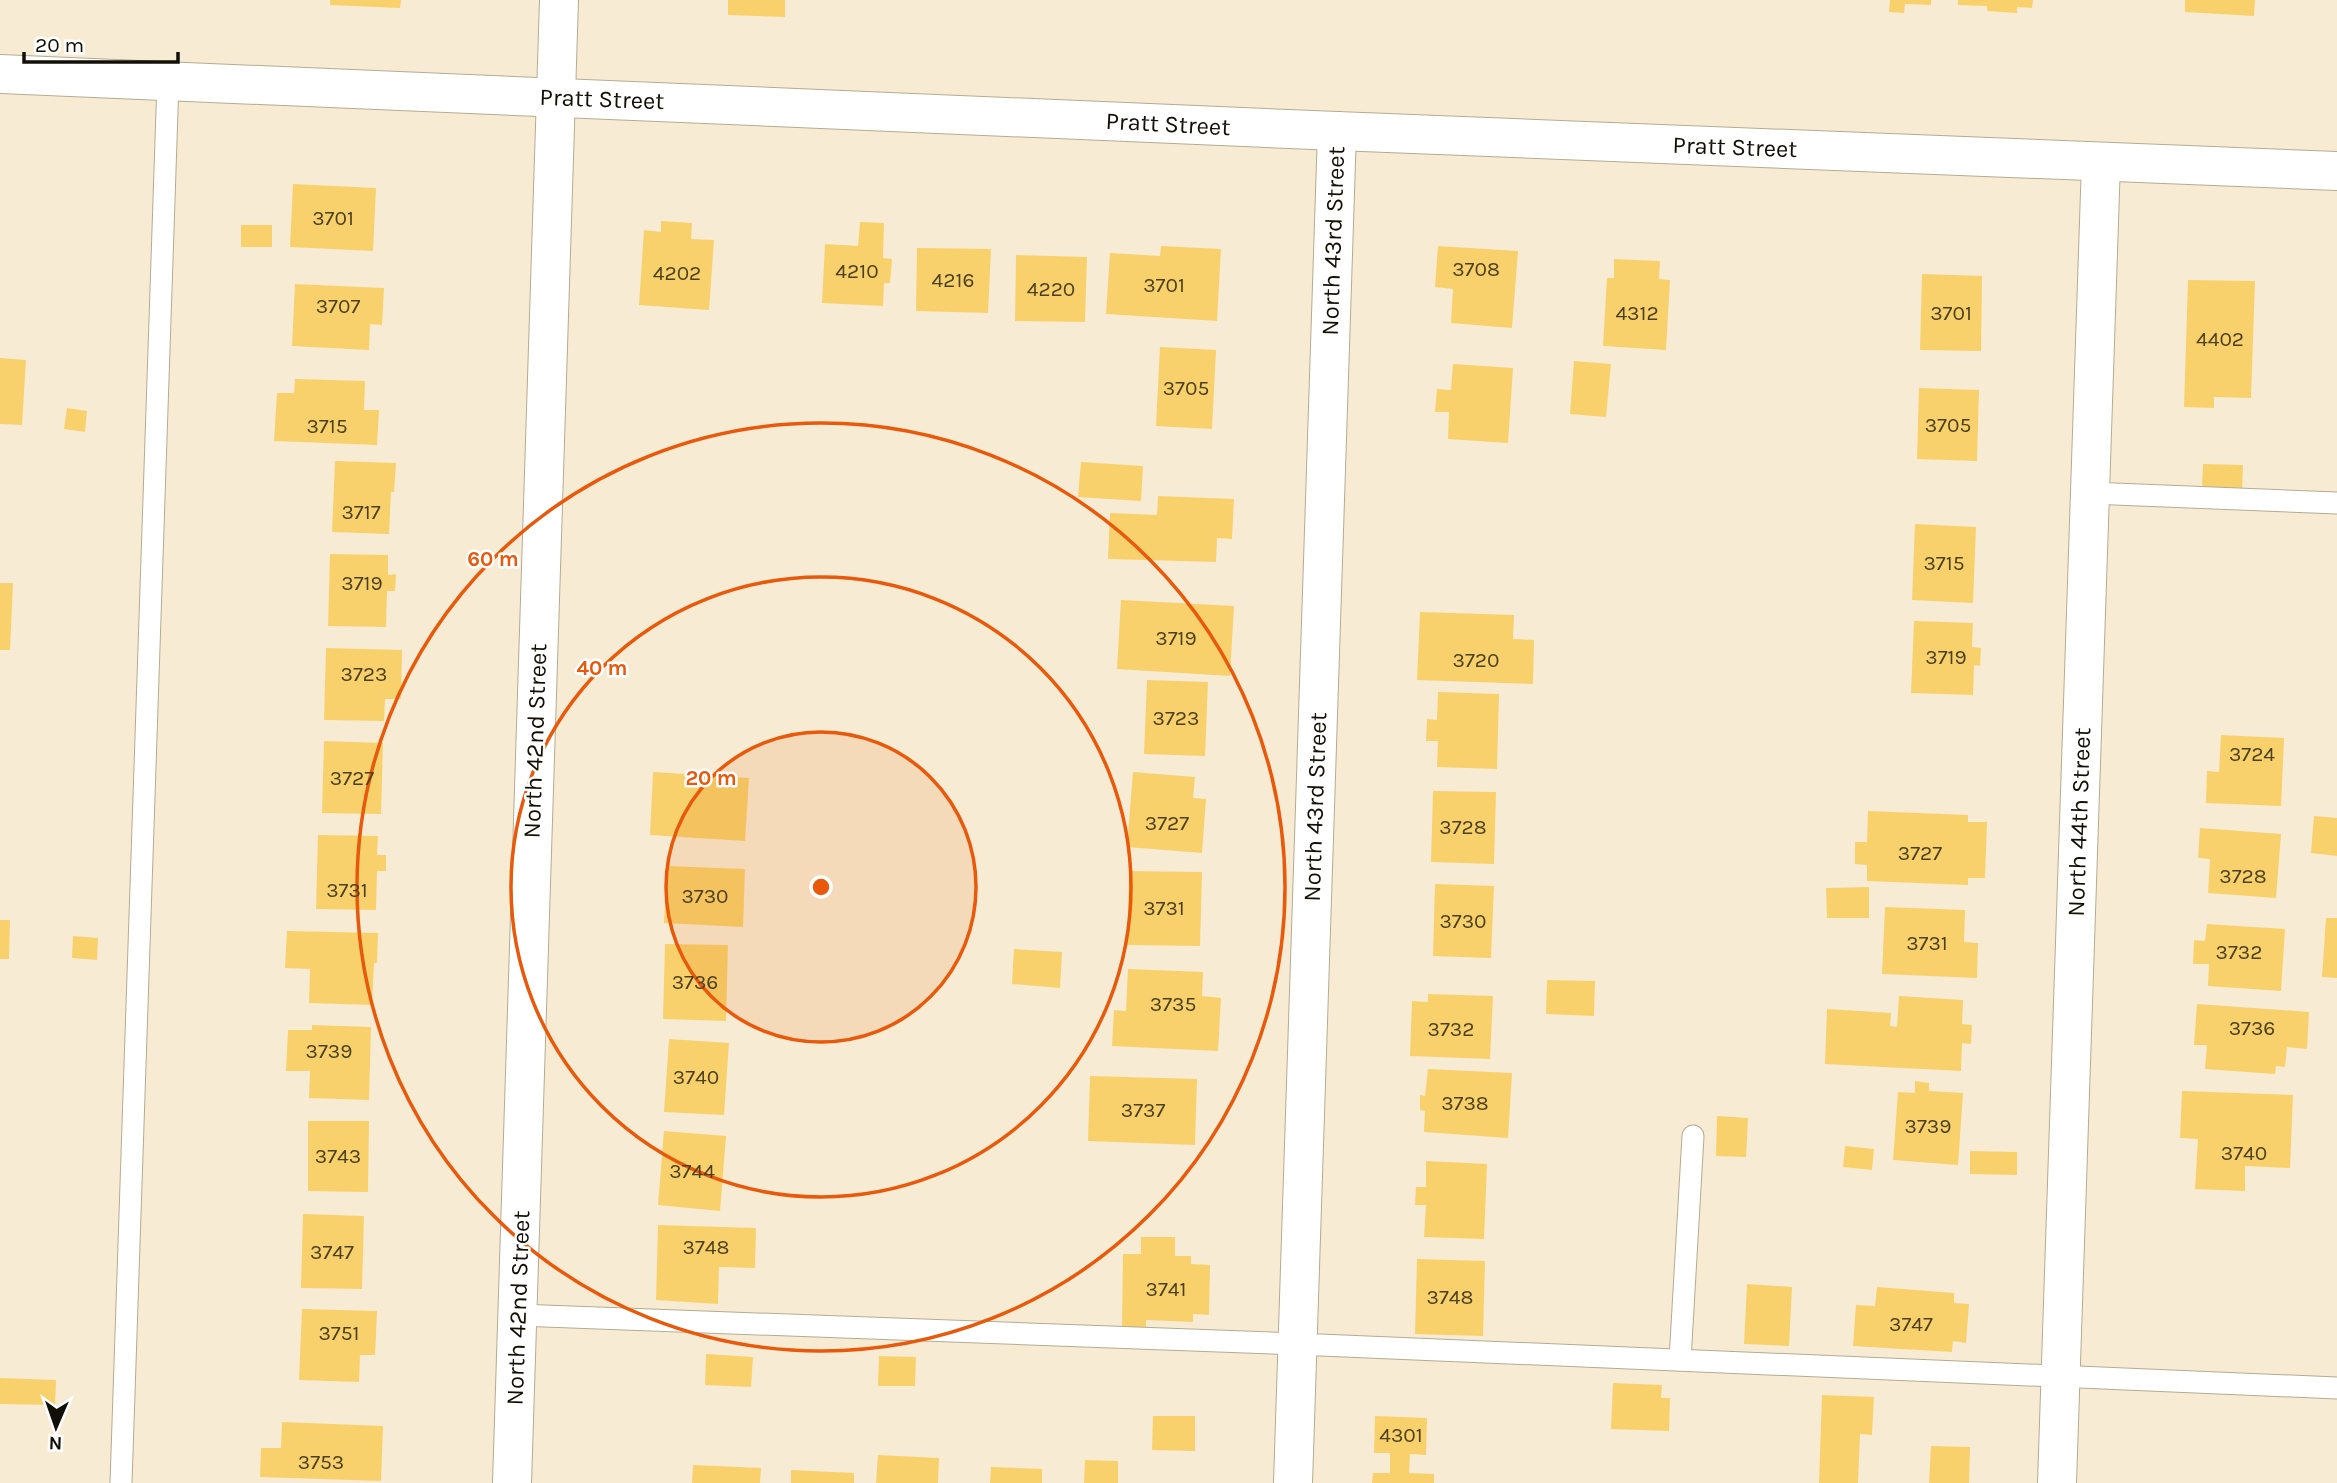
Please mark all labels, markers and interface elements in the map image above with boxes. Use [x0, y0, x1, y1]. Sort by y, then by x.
scale bar [24, 21, 178, 65]
text: 20 m [35, 33, 84, 57]
street label: Pratt Street [539, 83, 665, 115]
street label: Pratt Street [1105, 107, 1231, 141]
street label: Pratt Street [1672, 131, 1798, 163]
street label: North 43rd Street [1316, 146, 1350, 336]
house number: 3701 [312, 206, 354, 230]
house number: 3708 [1452, 257, 1500, 281]
house number: 4210 [835, 259, 879, 283]
house number: 4202 [653, 261, 701, 285]
house number: 4216 [932, 268, 974, 292]
house number: 3701 [1143, 273, 1185, 297]
house number: 4220 [1027, 277, 1075, 301]
house number: 3707 [316, 294, 360, 318]
house number: 4312 [1615, 301, 1659, 325]
house number: 3701 [1930, 301, 1972, 325]
house number: 4402 [2196, 327, 2244, 351]
house number: 3705 [1163, 376, 1209, 400]
house number: 3705 [1925, 413, 1971, 437]
house number: 3715 [306, 414, 348, 438]
house number: 3717 [341, 500, 381, 524]
text: 60 m [467, 547, 519, 571]
house number: 3715 [1923, 551, 1965, 575]
house number: 3719 [341, 571, 383, 595]
house number: 3719 [1155, 626, 1197, 650]
street label: North 42nd Street [518, 643, 552, 839]
house number: 3719 [1925, 645, 1967, 669]
house number: 3720 [1453, 648, 1499, 672]
text: 40 m [576, 656, 628, 680]
house number: 3723 [341, 662, 387, 686]
house number: 3723 [1153, 706, 1199, 730]
street label: North 43rd Street [1298, 712, 1332, 902]
street label: North 44th Street [2062, 727, 2096, 917]
house number: 3724 [2229, 742, 2275, 766]
house number: 3727 [330, 766, 374, 790]
text: 20 m [685, 766, 737, 790]
house number: 3727 [1145, 811, 1189, 835]
house number: 3728 [1439, 815, 1487, 839]
house number: 3727 [1898, 841, 1942, 865]
house number: 3728 [2219, 864, 2267, 888]
centre of rings [809, 875, 833, 899]
house number: 3731 [326, 878, 368, 902]
house number: 3730 [681, 884, 729, 908]
house number: 3731 [1143, 896, 1185, 920]
house number: 3730 [1439, 909, 1487, 933]
house number: 3731 [1906, 931, 1948, 955]
house number: 3732 [2216, 940, 2262, 964]
house number: 3736 [672, 970, 718, 994]
house number: 3735 [1150, 992, 1196, 1016]
house number: 3736 [2229, 1016, 2275, 1040]
house number: 3732 [1428, 1017, 1474, 1041]
house number: 3739 [306, 1039, 352, 1063]
house number: 3740 [673, 1065, 719, 1089]
house number: 3738 [1441, 1091, 1489, 1115]
house number: 3737 [1121, 1098, 1165, 1122]
house number: 3739 [1905, 1114, 1951, 1138]
house number: 3740 [2221, 1141, 2267, 1165]
house number: 3743 [315, 1144, 361, 1168]
house number: 3744 [669, 1159, 715, 1183]
street label: North 42nd Street [501, 1210, 535, 1406]
house number: 3748 [683, 1235, 729, 1259]
house number: 3747 [310, 1240, 354, 1264]
house number: 3741 [1146, 1277, 1186, 1301]
house number: 3748 [1427, 1285, 1473, 1309]
house number: 3747 [1889, 1312, 1933, 1336]
house number: 3751 [318, 1321, 360, 1345]
north arrow [21, 1392, 91, 1462]
house number: 4301 [1379, 1423, 1423, 1447]
text: N [48, 1432, 63, 1454]
house number: 3753 [298, 1450, 344, 1474]

